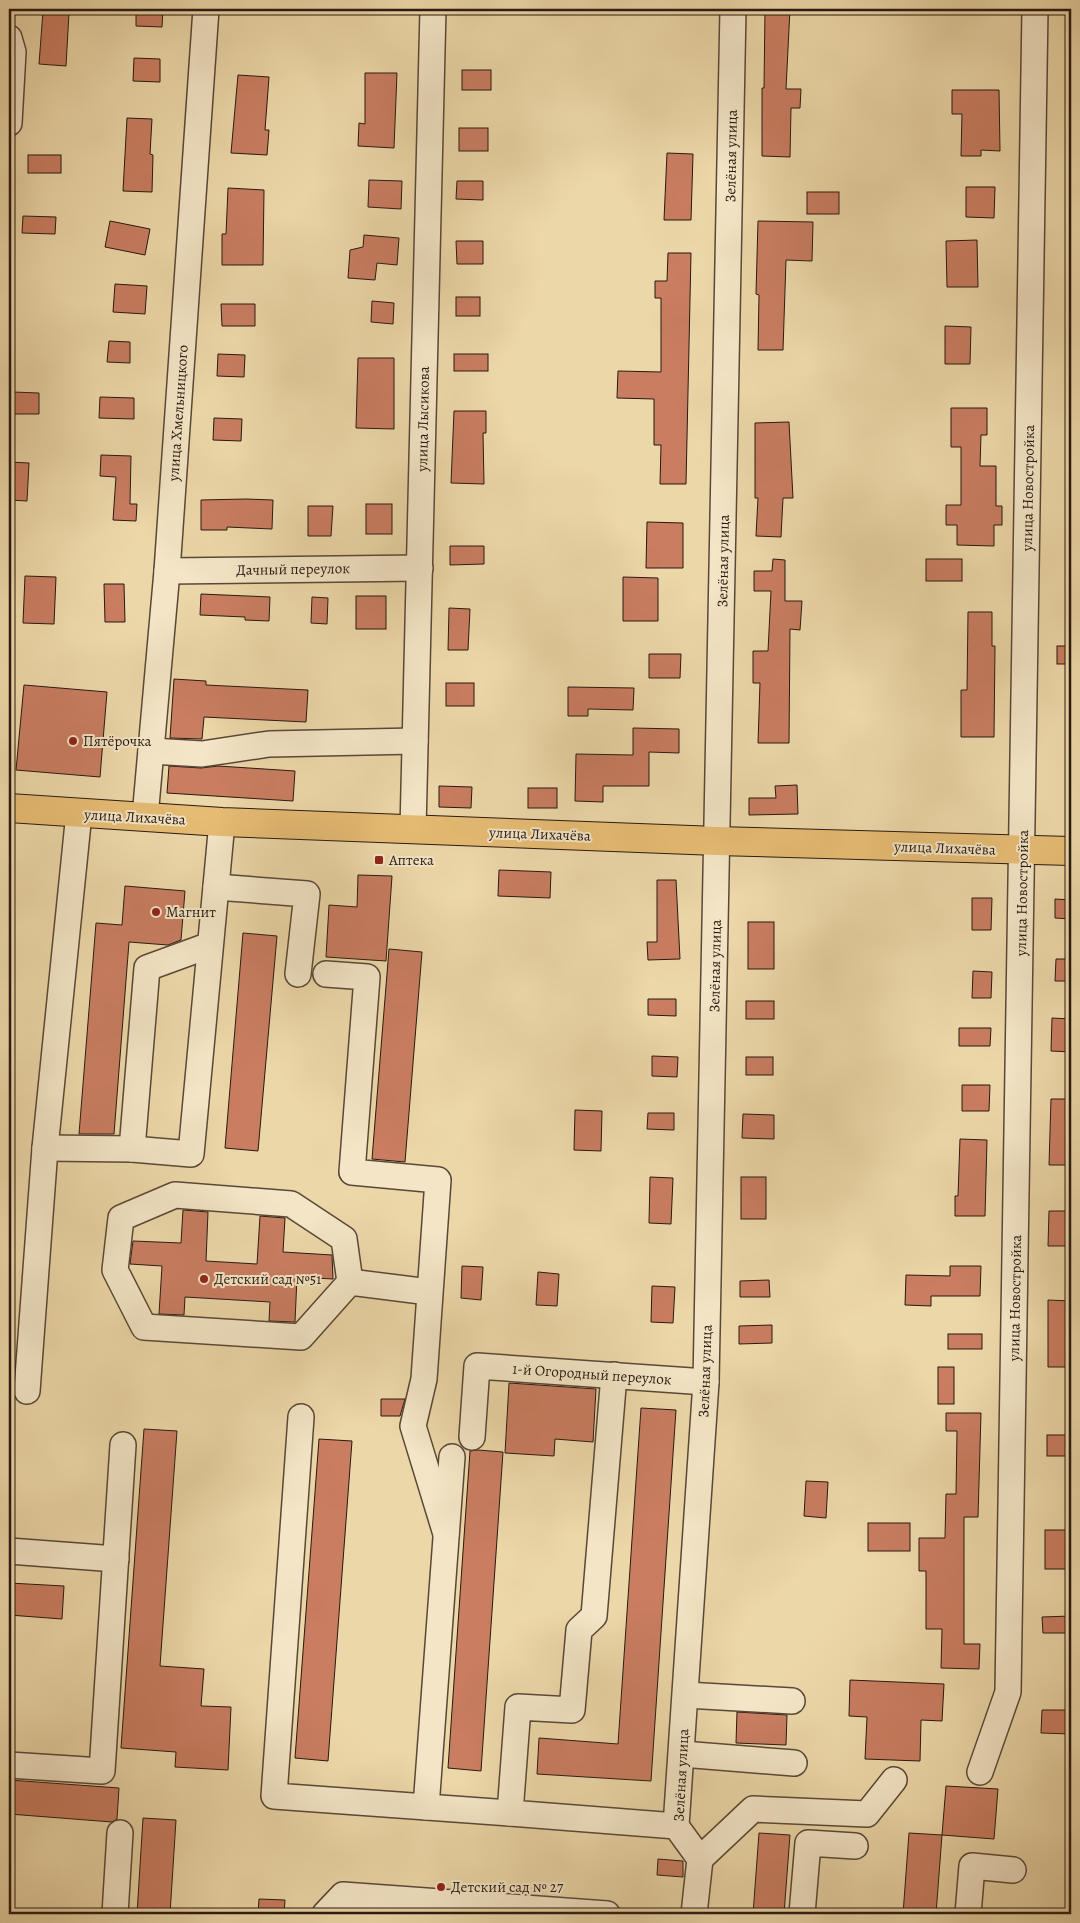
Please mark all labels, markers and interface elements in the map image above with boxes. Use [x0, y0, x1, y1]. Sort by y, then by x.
street label: Зелёная улица [720, 109, 742, 203]
street label: улица Хмельницкого [163, 344, 193, 483]
street label: улица Лысикова [412, 366, 434, 473]
street label: улица Новостройка [1017, 425, 1039, 552]
street label: Зелёная улица [712, 514, 734, 608]
street label: Дачный переулок [236, 558, 350, 580]
place label: Пятёрочка [83, 731, 152, 751]
marker: Пятёрочка [67, 735, 79, 747]
street label: улица Лихачёва [83, 804, 186, 830]
street label: улица Лихачёва [488, 822, 591, 846]
street label: улица Новостройка [1011, 830, 1033, 957]
street label: улица Лихачёва [893, 836, 996, 860]
place label: Аптека [388, 850, 434, 870]
marker: Аптека [373, 854, 385, 866]
place label: Магнит [166, 902, 216, 922]
marker: Магнит [150, 906, 162, 918]
street label: Зелёная улица [704, 919, 726, 1013]
street label: улица Новостройка [1004, 1235, 1026, 1362]
place label: Детский сад №51 [214, 1269, 321, 1289]
marker: Детский сад №51 [198, 1273, 210, 1285]
street label: Зелёная улица [693, 1324, 717, 1418]
street label: 1-й Огородный переулок [512, 1358, 673, 1390]
street label: Зелёная улица [669, 1728, 693, 1822]
place label: Детский сад № 27 [451, 1877, 564, 1897]
marker: Детский сад № 27 [435, 1881, 447, 1893]

